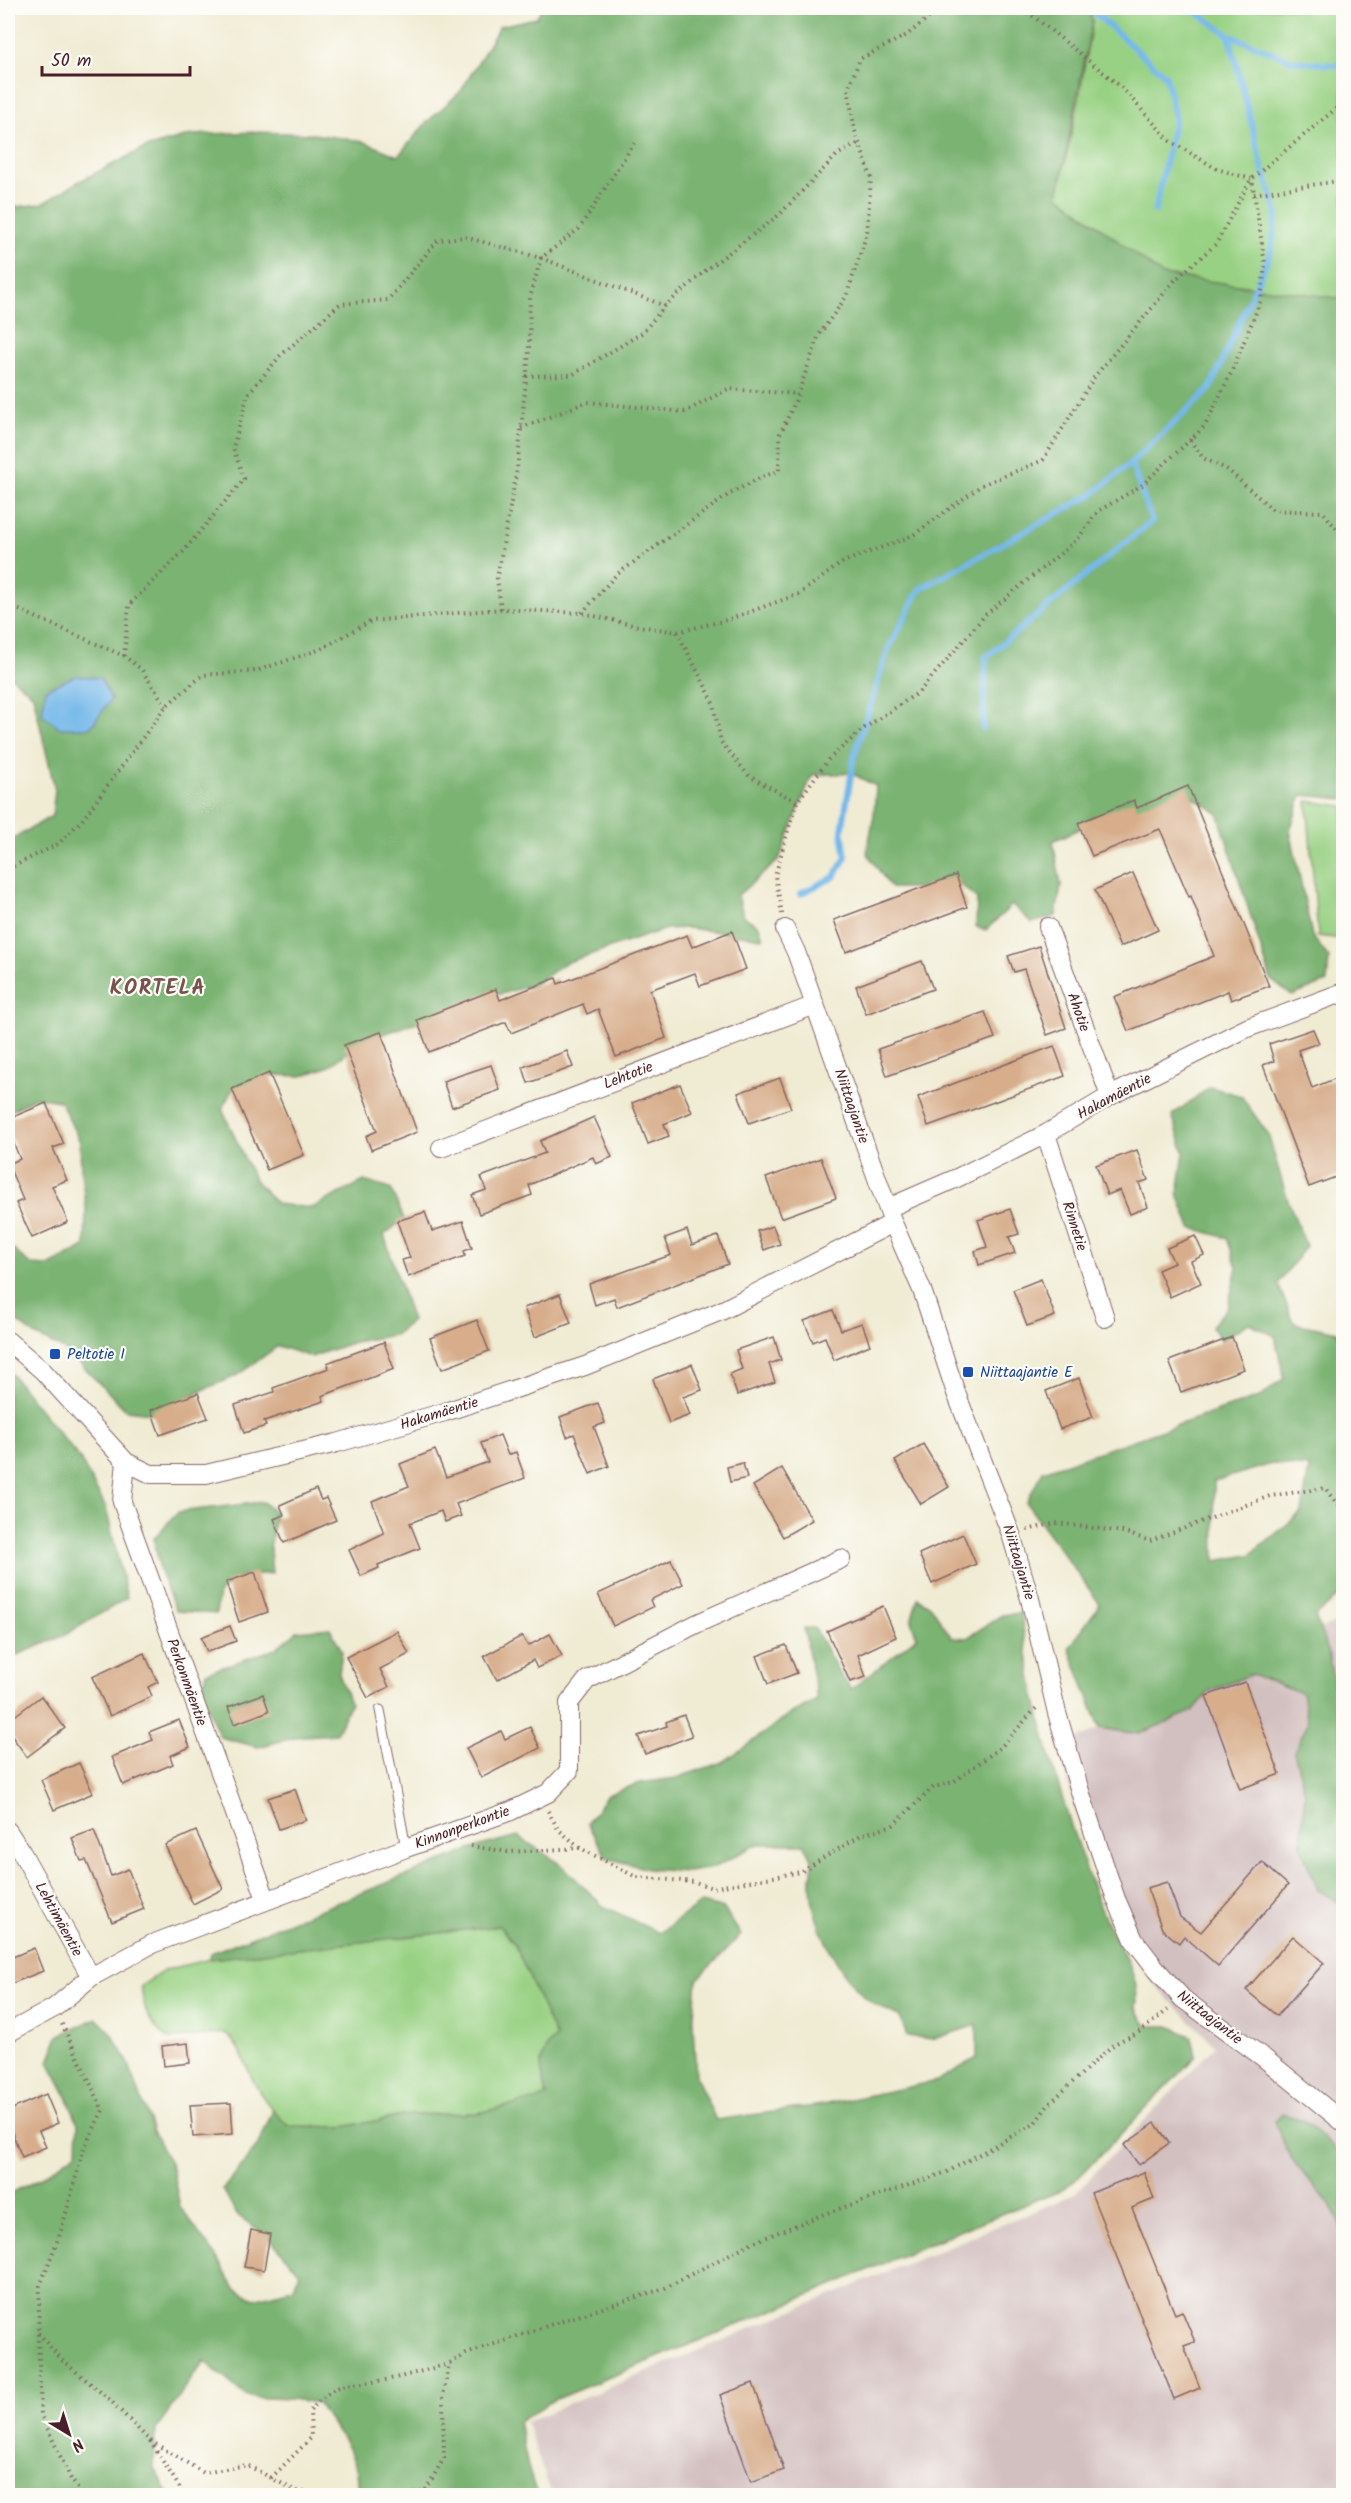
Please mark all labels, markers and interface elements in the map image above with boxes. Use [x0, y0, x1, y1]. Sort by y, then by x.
scale bar [42, 39, 190, 77]
text: 50 m [51, 47, 91, 76]
district label: KORTELA [110, 972, 206, 1005]
street label: Ahotie [1060, 989, 1096, 1036]
street label: Lehtotie [600, 1055, 657, 1096]
street label: Niittaajantie [827, 1066, 875, 1147]
street label: Hakamäentie [1073, 1067, 1156, 1127]
street label: Rinnetie [1055, 1198, 1093, 1255]
place label: Peltotie I [67, 1343, 125, 1367]
marker: Peltotie I [48, 1347, 62, 1361]
place label: Niittaajantie E [980, 1361, 1074, 1385]
marker: Niittaajantie E [961, 1365, 975, 1379]
street label: Hakamäentie [397, 1391, 482, 1437]
street label: Niittaajantie [995, 1522, 1041, 1603]
street label: Perkonmäentie [159, 1635, 213, 1730]
street label: Kinnonperkontie [411, 1799, 514, 1856]
street label: Lehtimäentie [28, 1878, 89, 1961]
street label: Niittaajantie [1171, 1984, 1248, 2051]
north arrow [39, 2404, 99, 2464]
text: N [66, 2432, 89, 2458]

